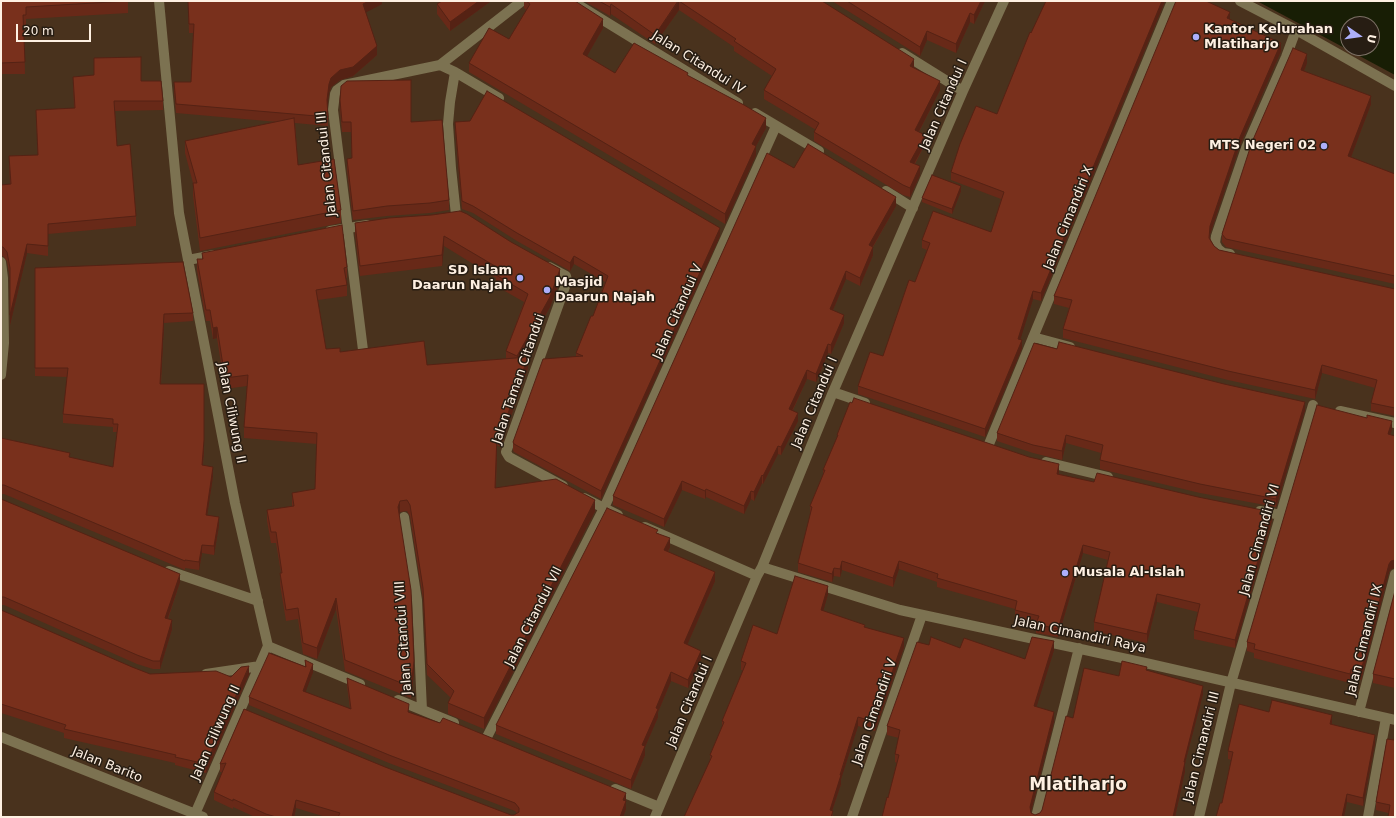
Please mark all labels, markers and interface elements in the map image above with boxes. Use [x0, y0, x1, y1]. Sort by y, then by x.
scale bar [18, 16, 93, 42]
north arrow [1340, 16, 1380, 56]
place label: Kantor Kelurahan Mlatiharjo [1204, 22, 1333, 53]
text: 20 m [23, 24, 54, 38]
street label: Jalan Citandui IV [649, 28, 747, 98]
marker: Kantor Kelurahan Mlatiharjo [1191, 32, 1201, 42]
text: U [1364, 33, 1379, 44]
street label: Jalan Citandui I [917, 57, 971, 153]
street label: Jalan Citandui III [314, 111, 340, 217]
place label: MTS Negeri 02 [1209, 138, 1316, 154]
marker: MTS Negeri 02 [1319, 141, 1329, 151]
street label: Jalan Cimandiri X [1041, 164, 1097, 272]
street label: Jalan Citandui V [650, 262, 706, 362]
place label: SD Islam Daarun Najah [412, 263, 512, 294]
marker: SD Islam Daarun Najah [515, 273, 525, 283]
place label: Masjid Daarun Najah [555, 275, 655, 306]
marker: Masjid Daarun Najah [542, 285, 552, 295]
street label: Jalan Taman Citandui [489, 312, 549, 446]
street label: Jalan Citandui I [789, 355, 841, 451]
street label: Jalan Ciliwung II [214, 361, 248, 465]
street label: Jalan Cimandiri VI [1237, 483, 1283, 597]
street label: Jalan Citandui VII [502, 564, 566, 670]
place label: Musala Al-Islah [1073, 565, 1184, 581]
marker: Musala Al-Islah [1060, 568, 1070, 578]
street label: Jalan Citandui VIII [392, 580, 416, 696]
street label: Jalan Cimandiri IX [1344, 582, 1386, 698]
street label: Jalan Cimandiri Raya [1013, 613, 1147, 657]
street label: Jalan Citandui I [664, 654, 716, 750]
street label: Jalan Cimandiri V [850, 657, 900, 767]
street label: Jalan Ciliwung II [188, 683, 244, 783]
street label: Jalan Cimandiri III [1181, 690, 1223, 804]
street label: Jalan Barito [69, 744, 145, 786]
district label: Mlatiharjo [1029, 776, 1127, 796]

